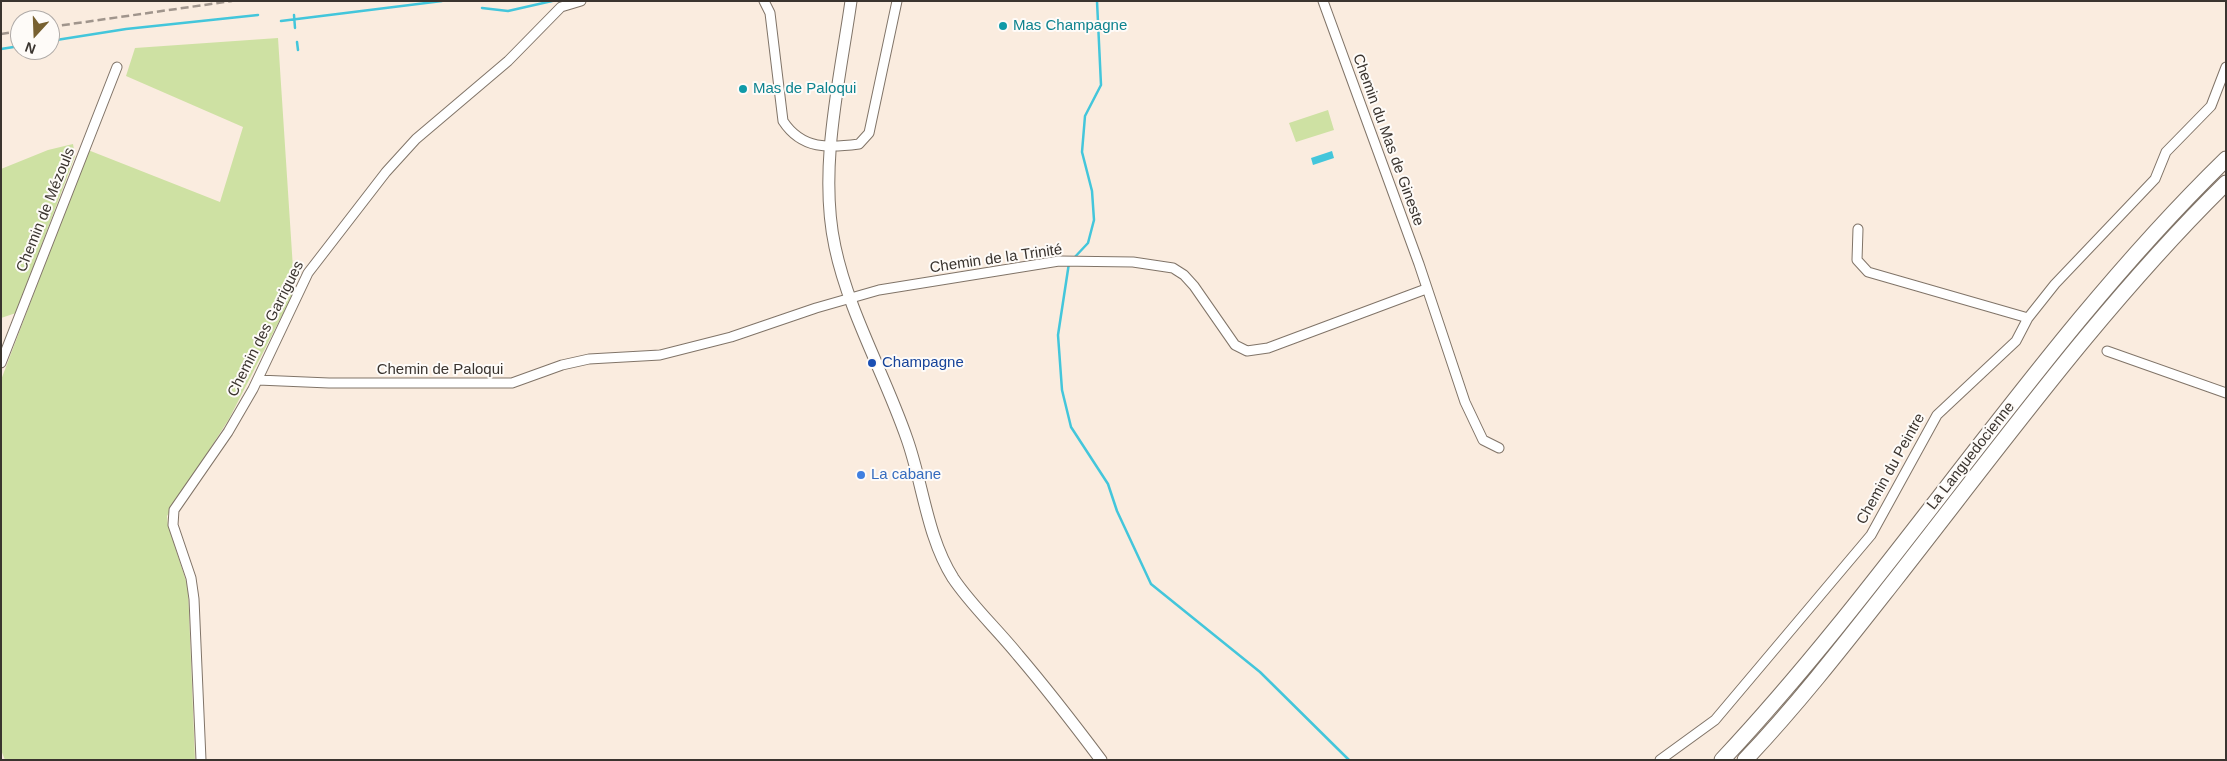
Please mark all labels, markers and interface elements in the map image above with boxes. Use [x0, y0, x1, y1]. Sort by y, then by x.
north arrow [10, 10, 60, 60]
place label: Mas Champagne [1013, 17, 1127, 35]
marker: Mas Champagne [997, 20, 1009, 32]
text: N [23, 39, 38, 57]
street label: Chemin du Mas de Gineste [1348, 52, 1428, 228]
place label: Mas de Paloqui [753, 80, 856, 98]
marker: Mas de Paloqui [737, 83, 749, 95]
street label: Chemin de Mézouls [13, 145, 79, 275]
street label: Chemin de la Trinité [929, 241, 1063, 277]
street label: Chemin des Garrigues [224, 258, 308, 400]
place label: Champagne [882, 354, 964, 372]
marker: Champagne [866, 357, 878, 369]
street label: Chemin de Paloqui [377, 361, 503, 379]
street label: La Languedocienne [1923, 399, 2019, 513]
street label: Chemin du Peintre [1853, 410, 1929, 528]
place label: La cabane [871, 466, 941, 484]
marker: La cabane [855, 469, 867, 481]

